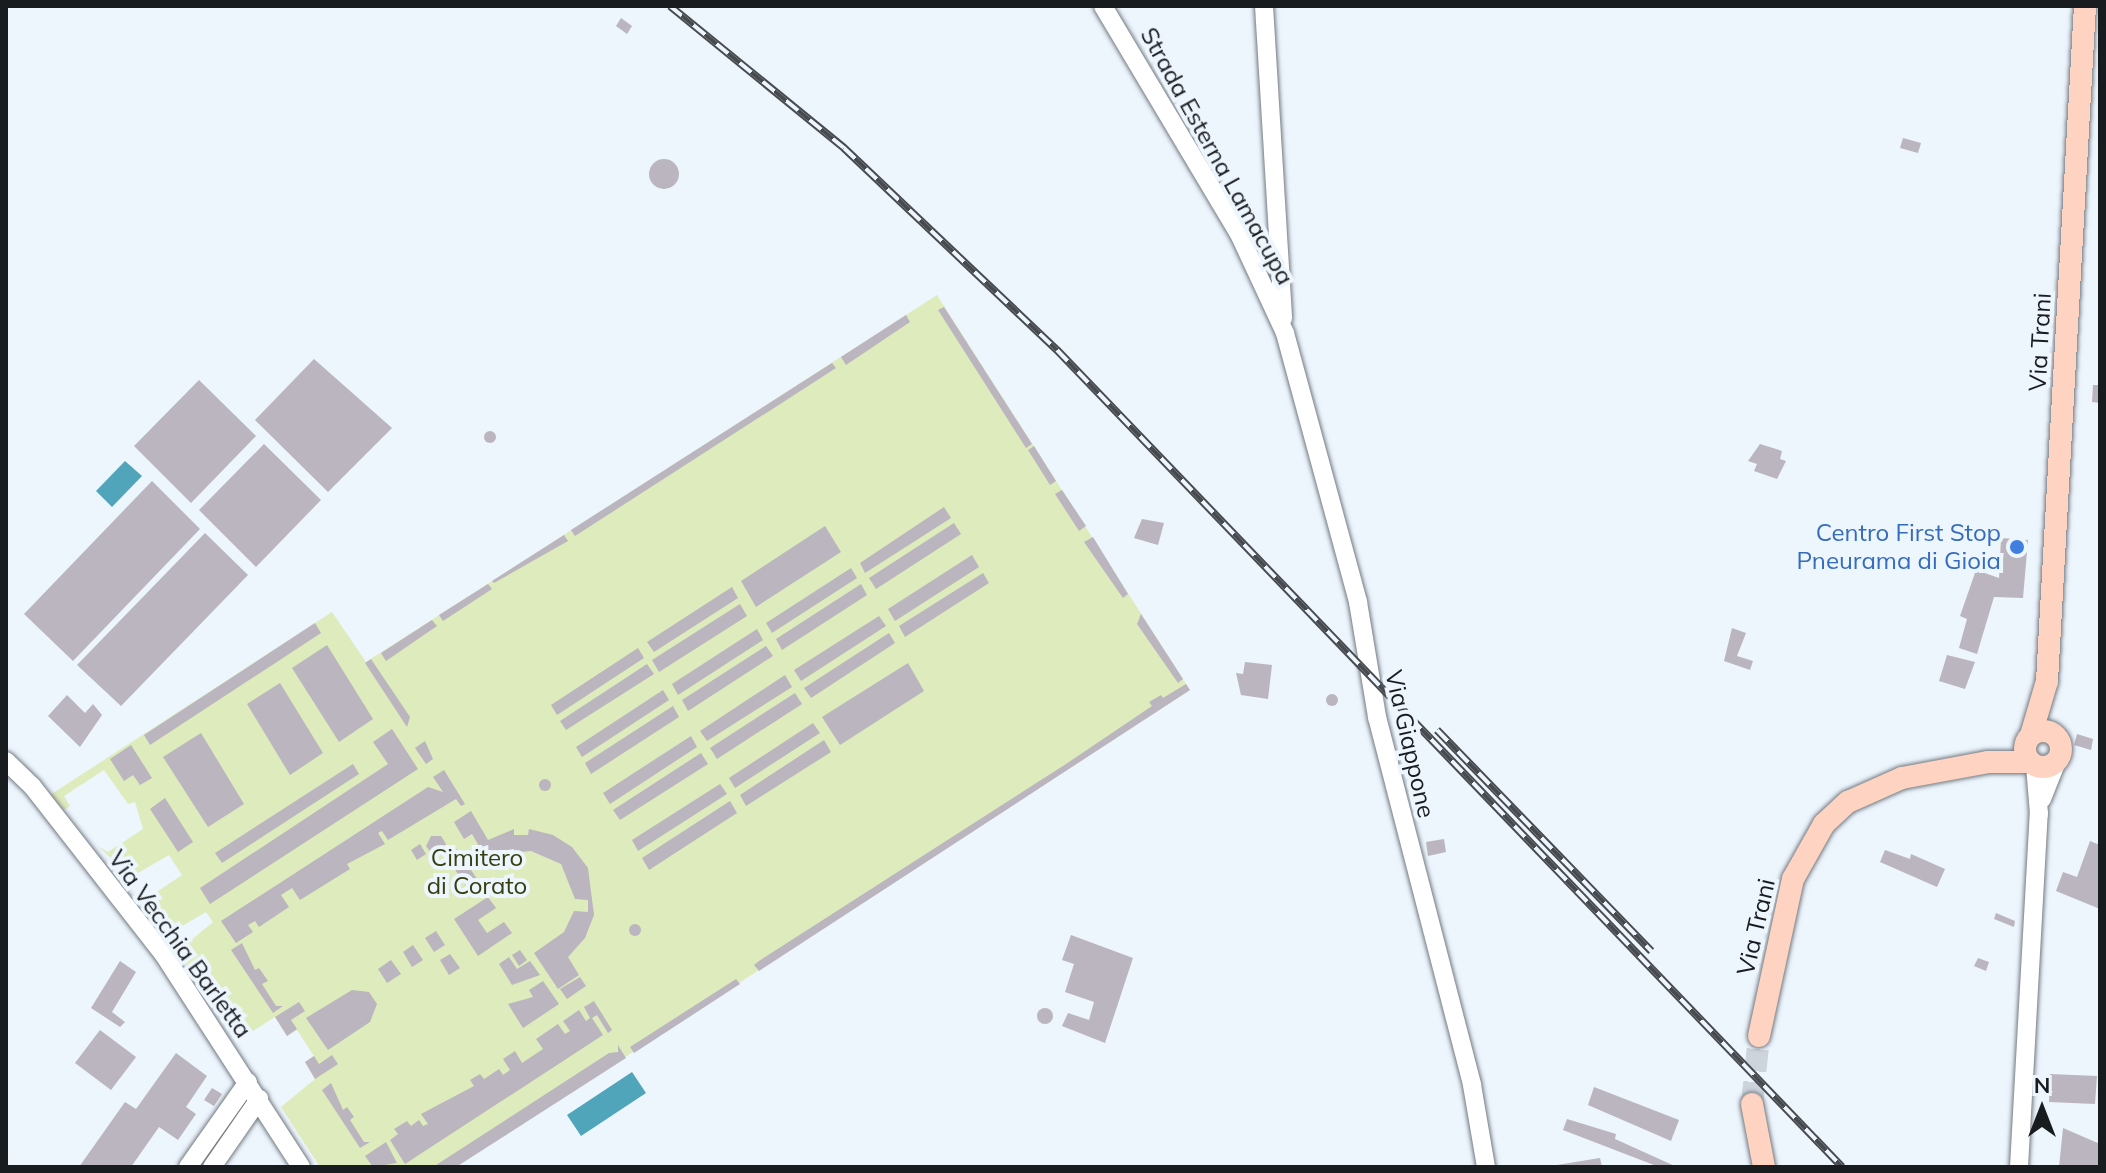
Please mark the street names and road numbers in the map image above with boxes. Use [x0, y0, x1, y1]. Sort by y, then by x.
street label: Strada Esterna Lamacupa [1134, 22, 1300, 290]
street label: Via Trani [2023, 292, 2057, 392]
street label: Via Giappone [1379, 667, 1441, 821]
street label: Via Vecchia Barletta [102, 845, 258, 1043]
street label: Via Trani [1731, 876, 1781, 978]

